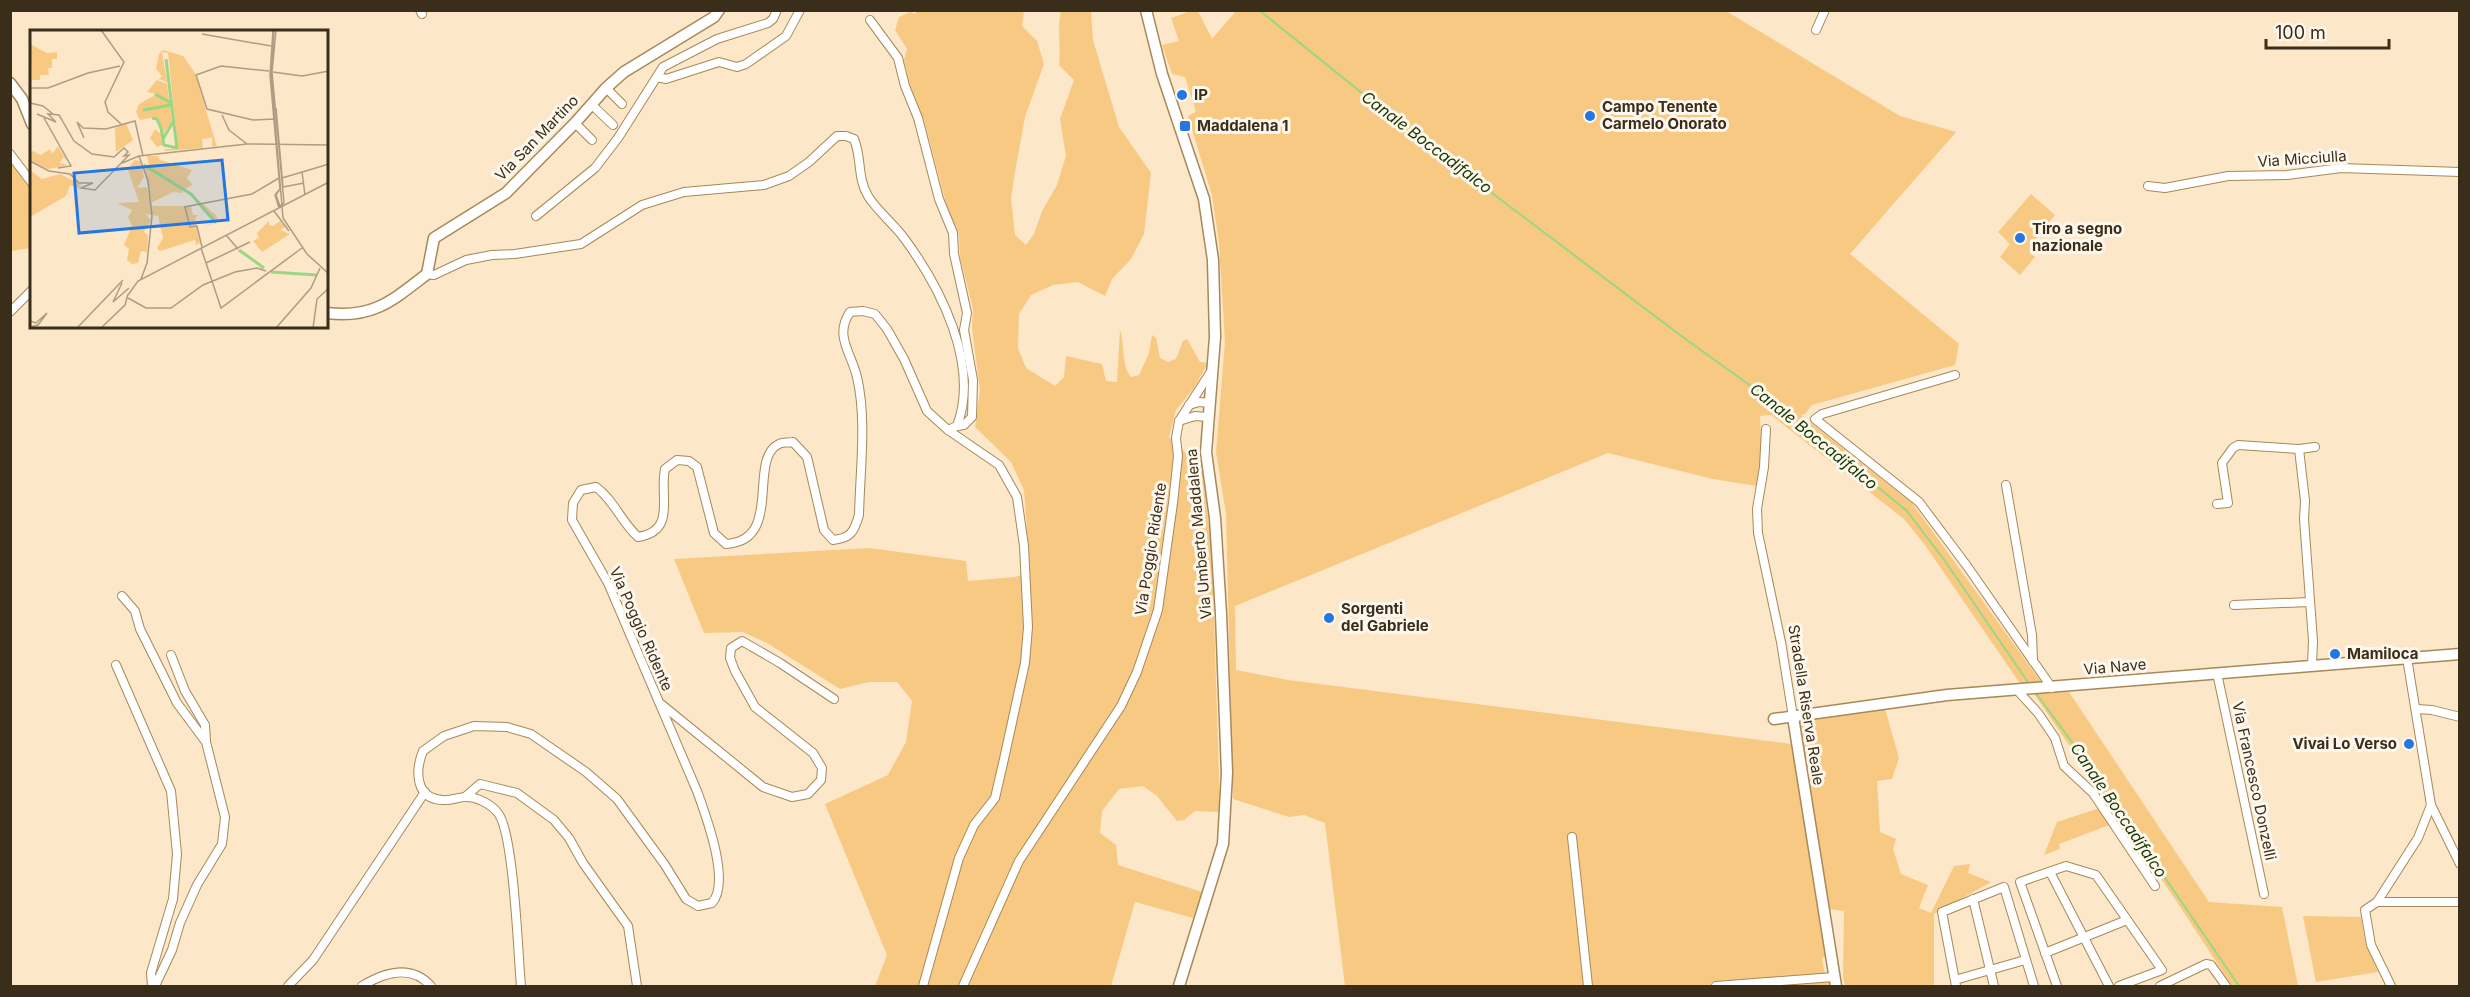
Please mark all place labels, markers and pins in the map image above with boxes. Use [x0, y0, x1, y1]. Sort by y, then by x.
place label: IP [1194, 85, 1208, 104]
marker: IP [1175, 88, 1189, 102]
place label: Campo Tenente Carmelo Onorato [1602, 97, 1727, 133]
marker: Campo Tenente Carmelo Onorato [1583, 109, 1597, 123]
place label: Maddalena 1 [1197, 116, 1288, 135]
marker: Maddalena 1 [1178, 119, 1192, 133]
place label: Tiro a segno nazionale [2032, 219, 2122, 255]
marker: Tiro a segno nazionale [2013, 231, 2027, 245]
place label: Sorgenti del Gabriele [1341, 599, 1429, 635]
marker: Sorgenti del Gabriele [1322, 611, 1336, 625]
place label: Mamiloca [2347, 644, 2418, 663]
marker: Mamiloca [2328, 647, 2342, 661]
place label: Vivai Lo Verso [2292, 734, 2397, 753]
marker: Vivai Lo Verso [2402, 737, 2416, 751]

